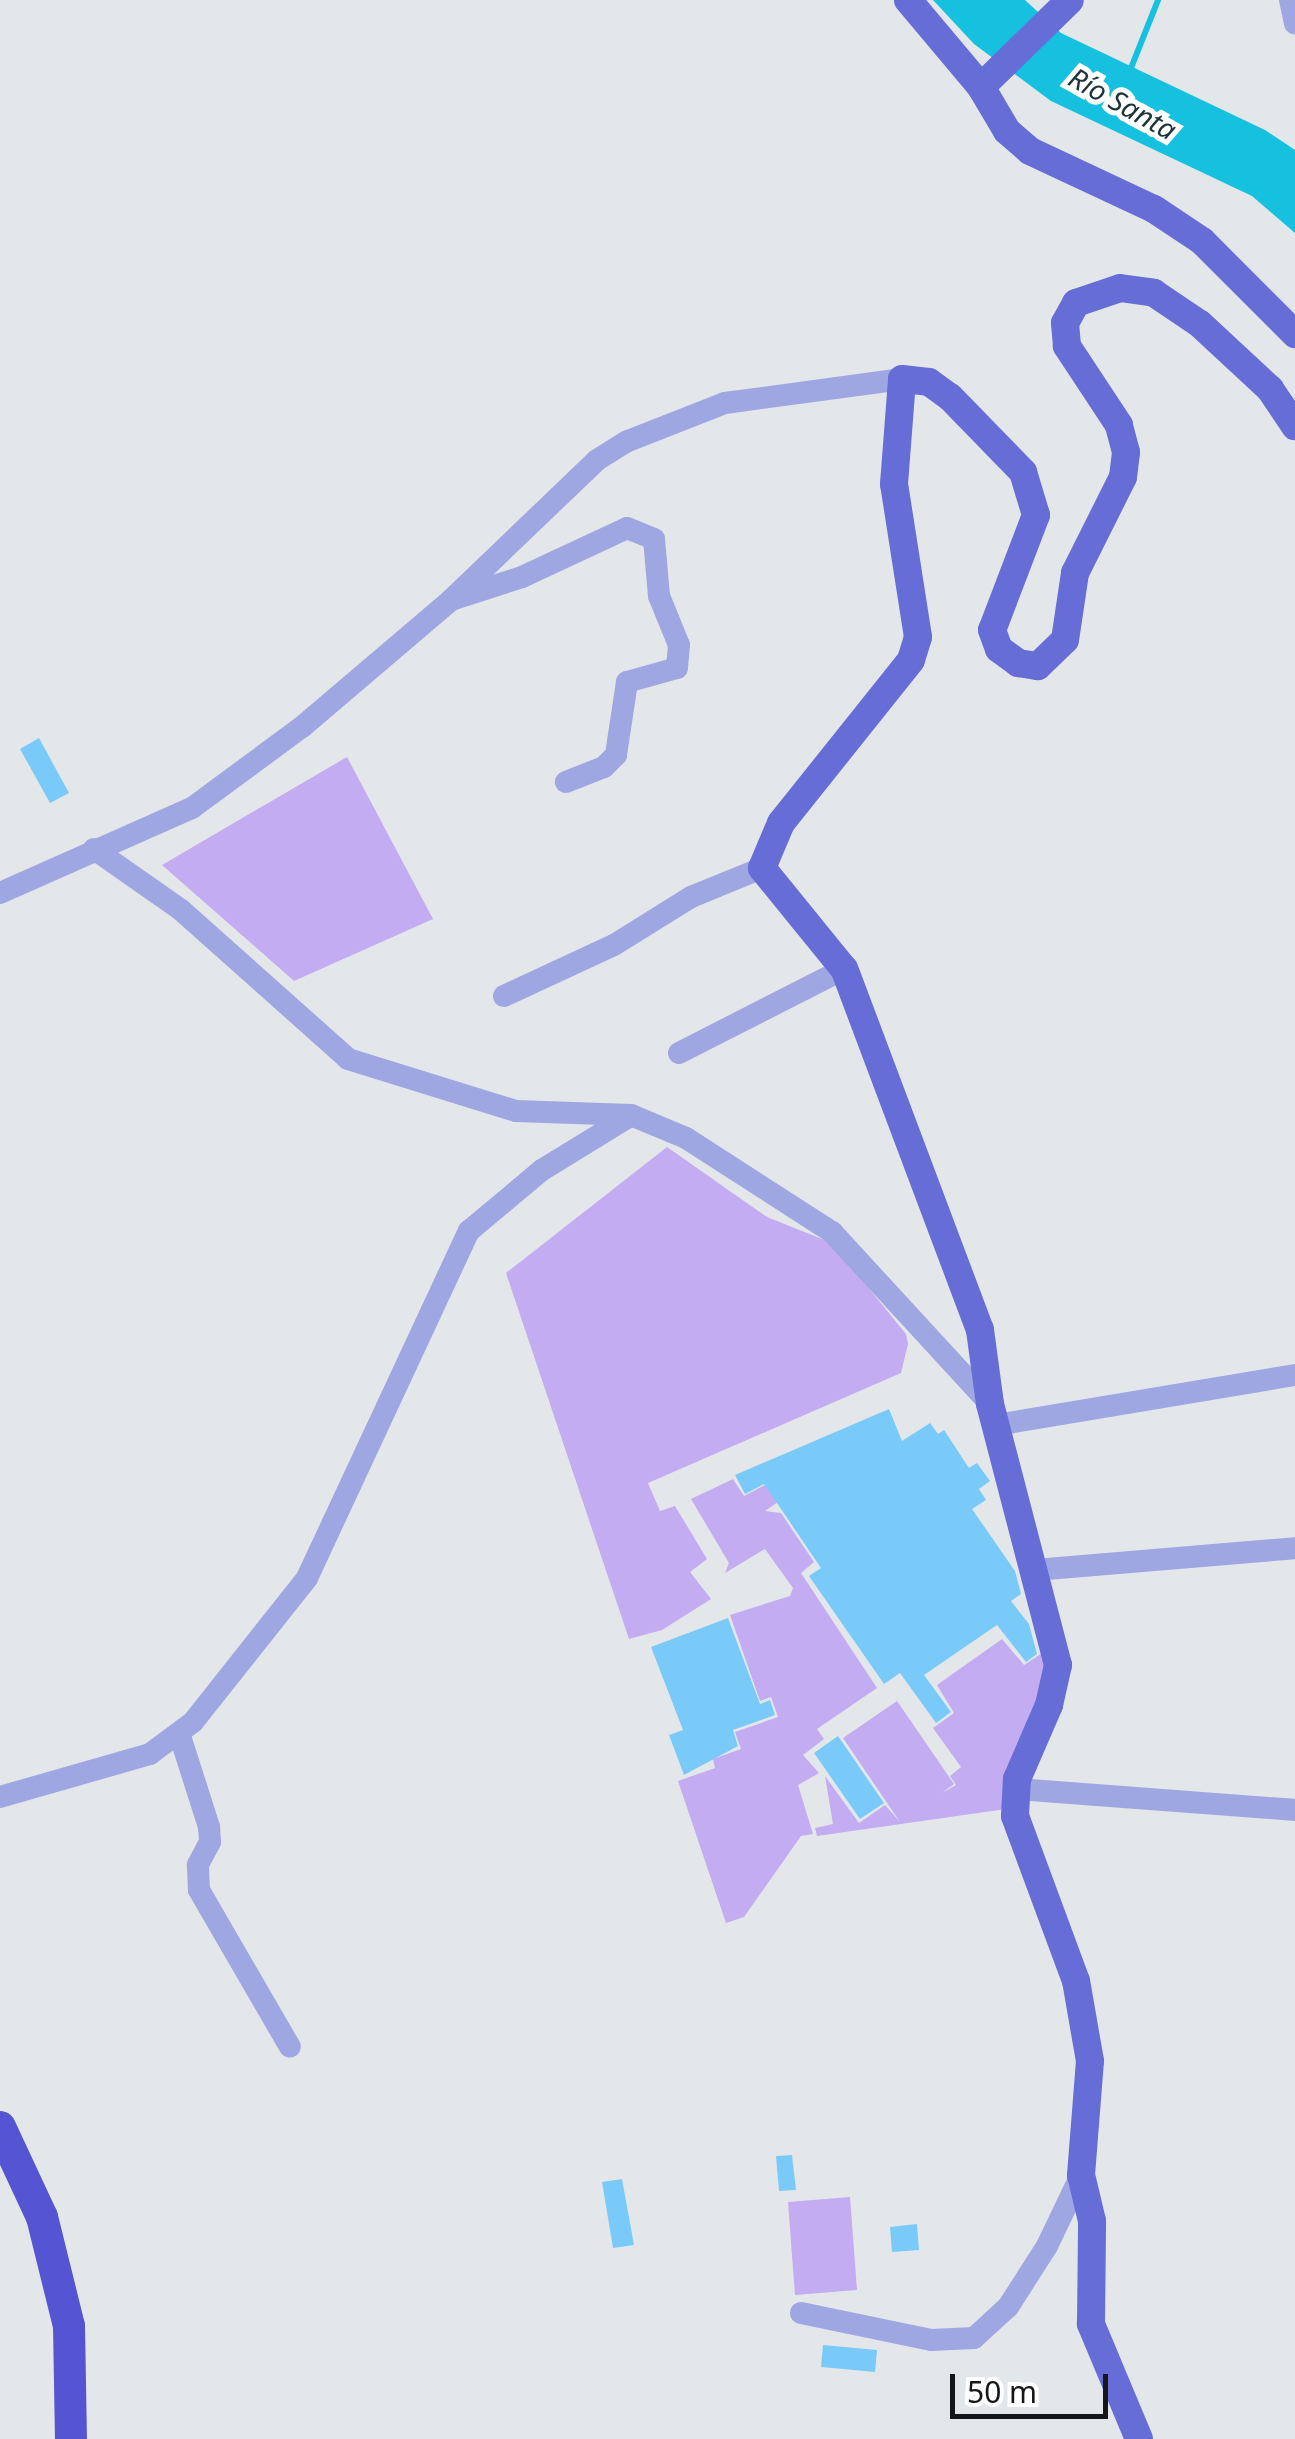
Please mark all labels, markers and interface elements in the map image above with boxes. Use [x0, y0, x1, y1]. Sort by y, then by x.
water label: Río Santa [1063, 60, 1183, 146]
scale bar [955, 2354, 1112, 2416]
text: 50 m [967, 2371, 1037, 2412]

